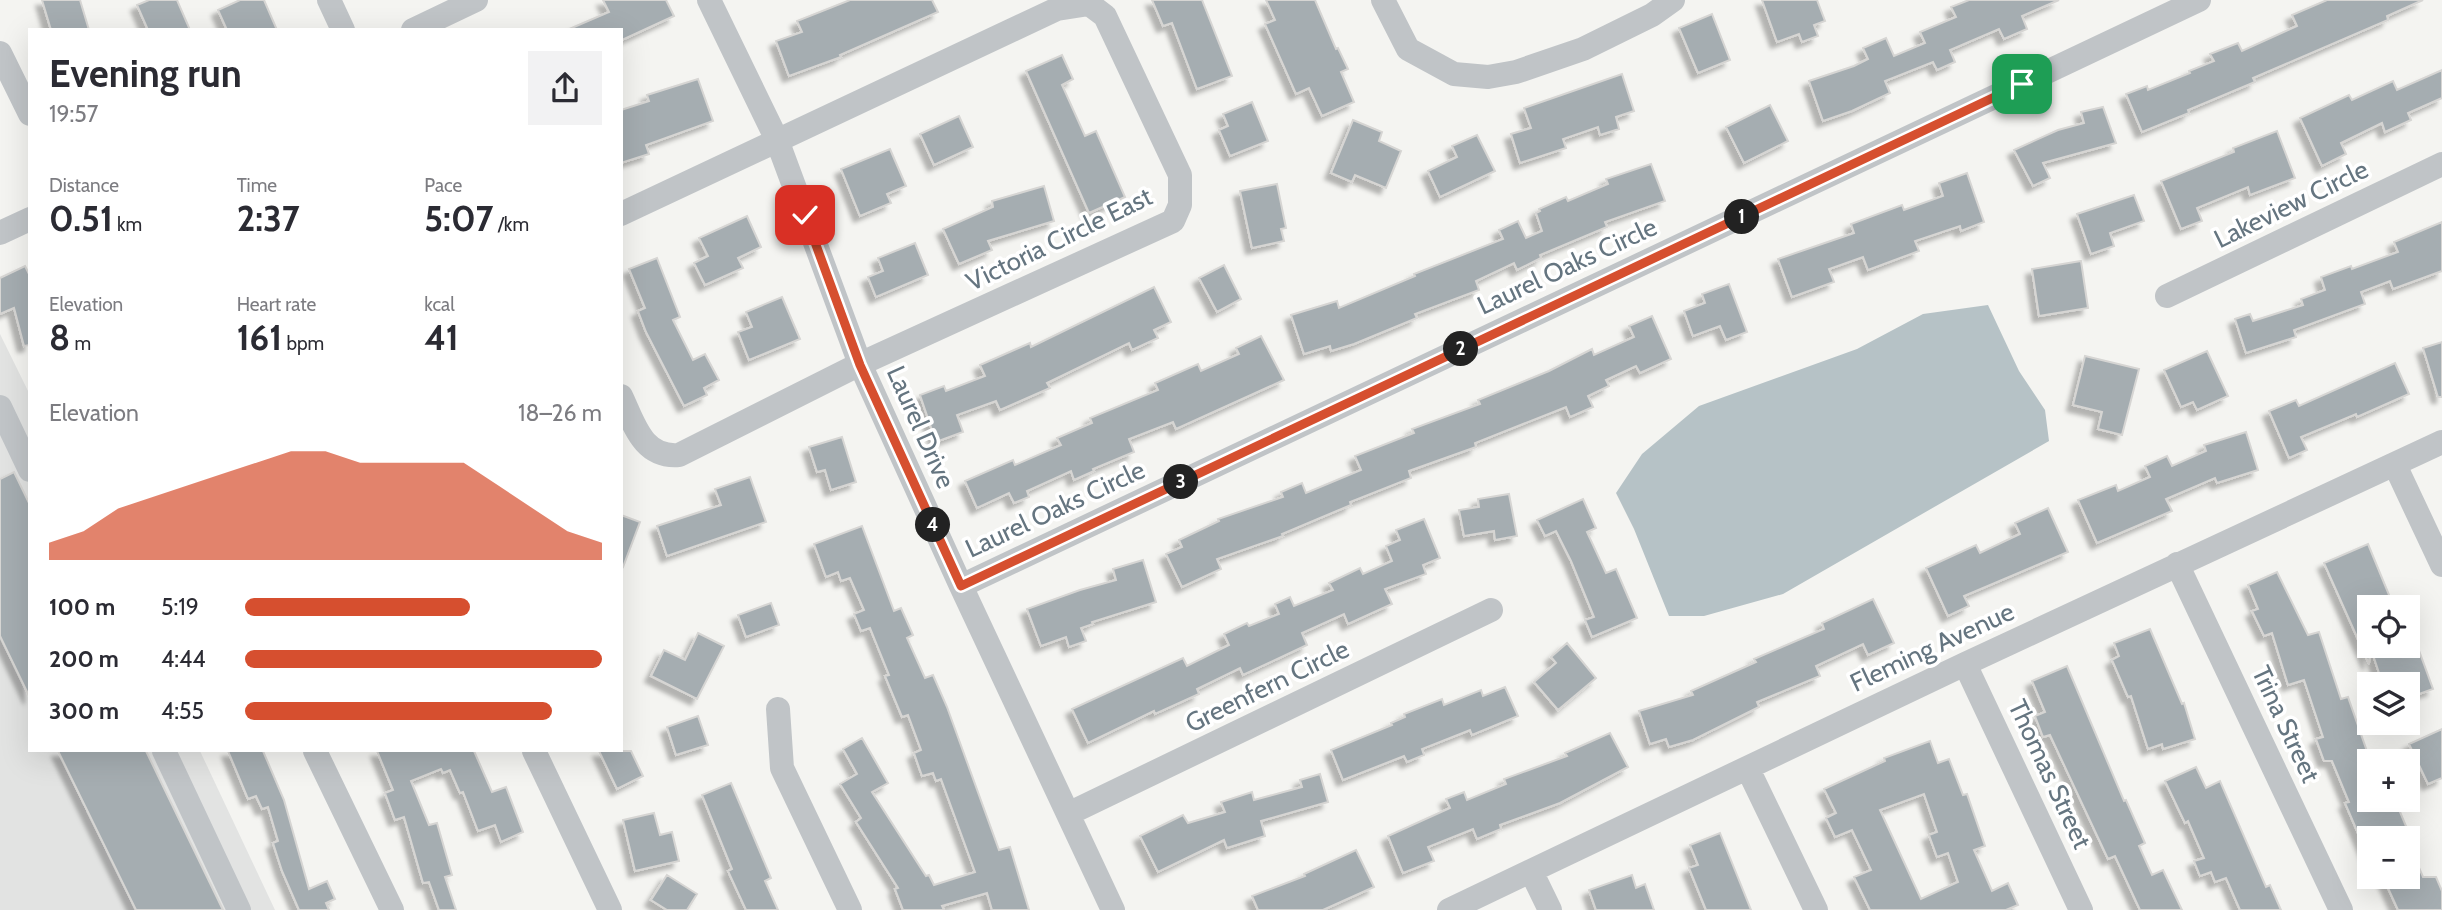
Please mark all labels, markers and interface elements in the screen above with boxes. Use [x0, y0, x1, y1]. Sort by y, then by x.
text: Evening run [49, 50, 242, 97]
button: share [528, 51, 602, 125]
pin [1992, 54, 2052, 114]
icon: arrive [2003, 65, 2041, 103]
text: 19:57 [49, 100, 98, 128]
street label: Lakeview Circle [2209, 153, 2373, 255]
text: Distance [49, 174, 119, 197]
text: Time [237, 174, 277, 197]
text: Pace [424, 174, 462, 197]
street label: Victoria Circle East [961, 180, 1157, 298]
pin [775, 185, 835, 245]
icon: check [786, 196, 824, 234]
text: 0.51 [49, 197, 113, 240]
text: 2:37 [237, 197, 300, 240]
text: 5:07 [424, 197, 493, 240]
pin: 1 [1724, 200, 1760, 234]
text: 1 [1738, 205, 1745, 228]
street label: Laurel Oaks Circle [1472, 210, 1662, 322]
text: km [113, 213, 142, 236]
text: /km [493, 213, 529, 236]
text: Elevation [49, 293, 123, 316]
text: Heart rate [237, 293, 316, 316]
text: kcal [424, 293, 455, 316]
text: 8 [49, 316, 70, 359]
text: 161 [237, 316, 282, 359]
text: 41 [424, 316, 459, 359]
text: m [70, 332, 91, 355]
text: bpm [282, 332, 324, 355]
pin: 2 [1444, 332, 1478, 366]
text: 2 [1455, 337, 1466, 360]
street label: Laurel Drive [880, 361, 962, 493]
text: Elevation [49, 399, 139, 427]
text: 18–26 m [518, 399, 602, 427]
street label: Laurel Oaks Circle [960, 453, 1150, 565]
pin: 3 [1164, 464, 1198, 500]
text: 3 [1175, 470, 1186, 493]
pin: 4 [916, 508, 950, 542]
text: 4 [927, 513, 938, 536]
text: 100 m [49, 593, 115, 621]
text: 5:19 [161, 593, 199, 621]
street label: Fleming Avenue [1845, 595, 2019, 699]
map controls [2357, 595, 2420, 889]
button: locate [2357, 595, 2420, 658]
street label: Greenfern Circle [1180, 633, 1354, 739]
text: 200 m [49, 645, 119, 673]
text: 4:44 [161, 645, 206, 673]
street label: Trina Street [2245, 661, 2327, 788]
button: layers [2357, 672, 2420, 735]
street label: Thomas Street [2002, 694, 2099, 854]
text: 300 m [49, 697, 119, 725]
text: 4:55 [161, 697, 204, 725]
button: + [2357, 749, 2420, 812]
button: − [2357, 826, 2420, 889]

